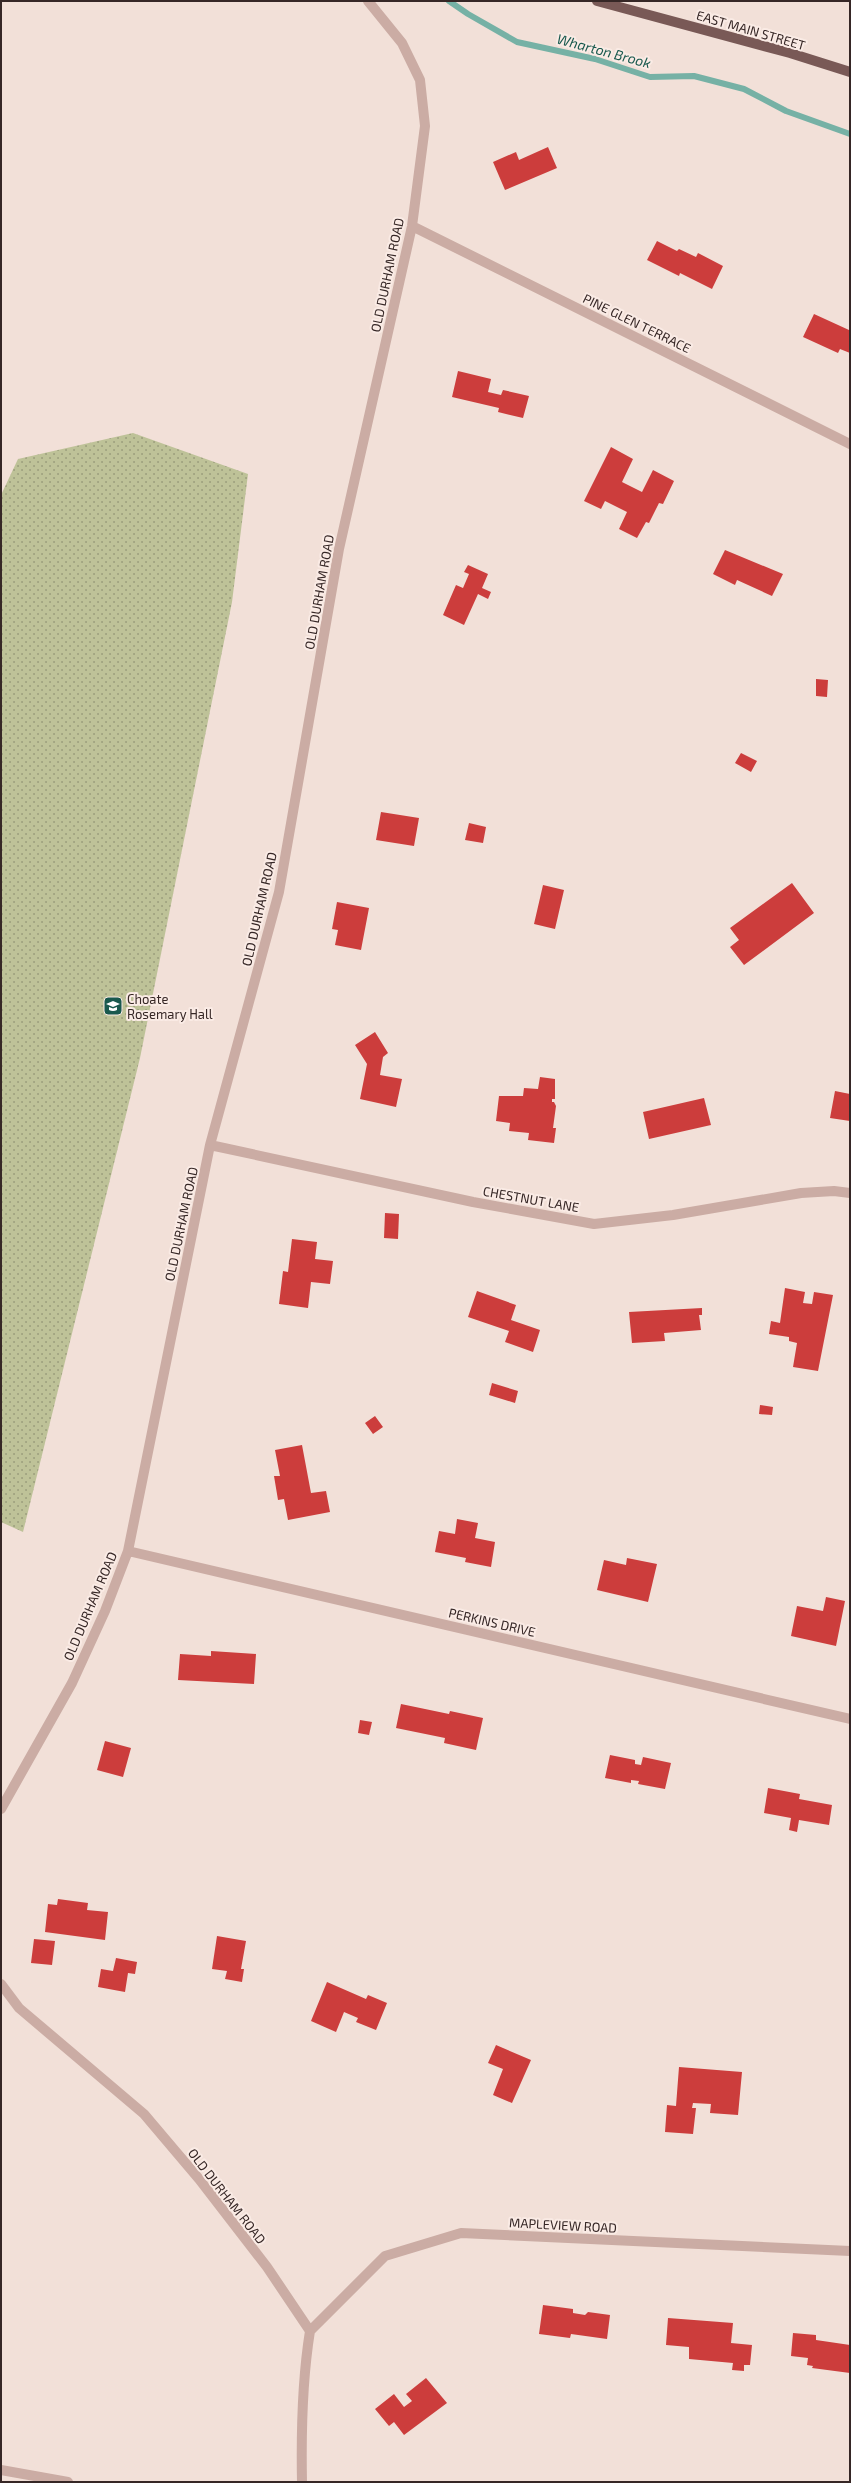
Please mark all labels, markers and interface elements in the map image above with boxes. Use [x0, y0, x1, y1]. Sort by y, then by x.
street label: EAST MAIN STREET [695, 7, 808, 53]
water label: Wharton Brook [555, 30, 653, 71]
street label: OLD DURHAM ROAD [367, 216, 407, 334]
street label: PINE GLEN TERRACE [580, 290, 694, 356]
street label: OLD DURHAM ROAD [301, 533, 337, 651]
street label: OLD DURHAM ROAD [238, 850, 280, 968]
place label: Choate Rosemary Hall [127, 991, 213, 1022]
school or university icon: Choate Rosemary Hall [102, 995, 124, 1017]
street label: OLD DURHAM ROAD [161, 1165, 201, 1283]
street label: CHESTNUT LANE [482, 1183, 580, 1215]
street label: OLD DURHAM ROAD [60, 1549, 120, 1663]
street label: PERKINS DRIVE [447, 1604, 537, 1640]
street label: OLD DURHAM ROAD [185, 2145, 269, 2247]
street label: MAPLEVIEW ROAD [509, 2214, 617, 2236]

